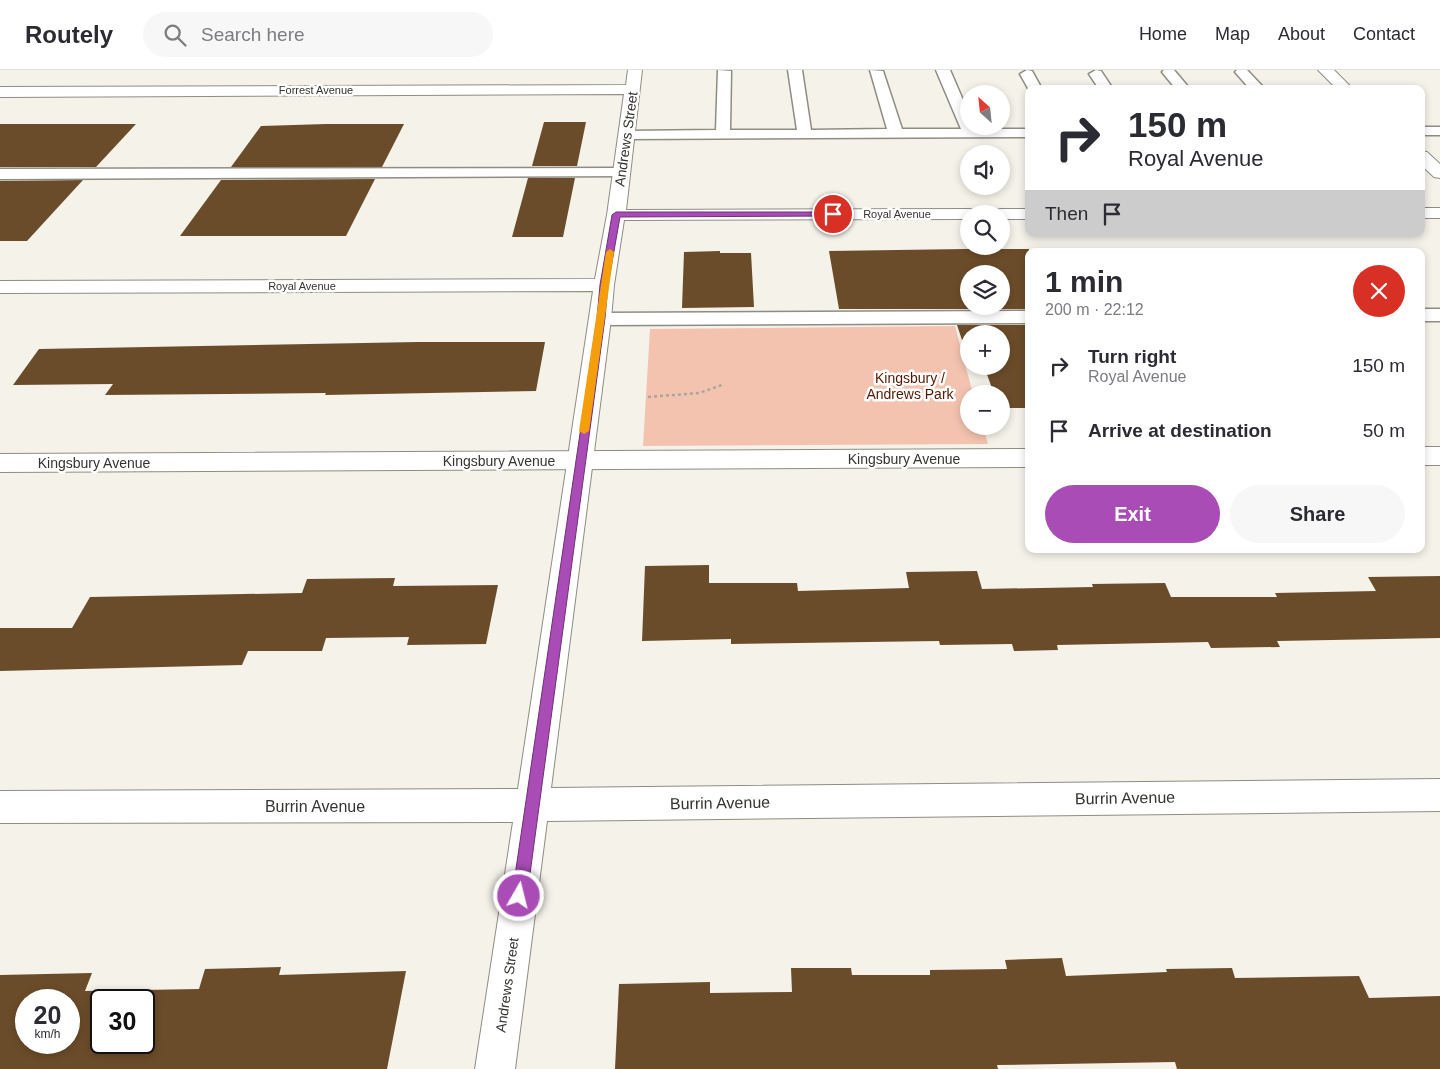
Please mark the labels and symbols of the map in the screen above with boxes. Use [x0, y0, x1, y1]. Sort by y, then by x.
street label: Forrest Avenue [279, 84, 353, 96]
north arrow [960, 85, 1010, 135]
street label: Andrews Street [611, 90, 641, 188]
pin [812, 193, 854, 235]
street label: Royal Avenue [863, 208, 931, 220]
street label: Royal Avenue [268, 280, 336, 292]
park label: Kingsbury / Andrews Park [866, 370, 955, 402]
street label: Kingsbury Avenue [848, 451, 961, 467]
street label: Kingsbury Avenue [443, 453, 556, 469]
street label: Kingsbury Avenue [38, 455, 151, 471]
street label: Burrin Avenue [1075, 789, 1175, 807]
street label: Burrin Avenue [670, 794, 770, 812]
street label: Burrin Avenue [265, 798, 365, 815]
position arrow [492, 869, 544, 921]
street label: Andrews Street [492, 936, 522, 1034]
speed limit sign: 30 [90, 989, 155, 1054]

